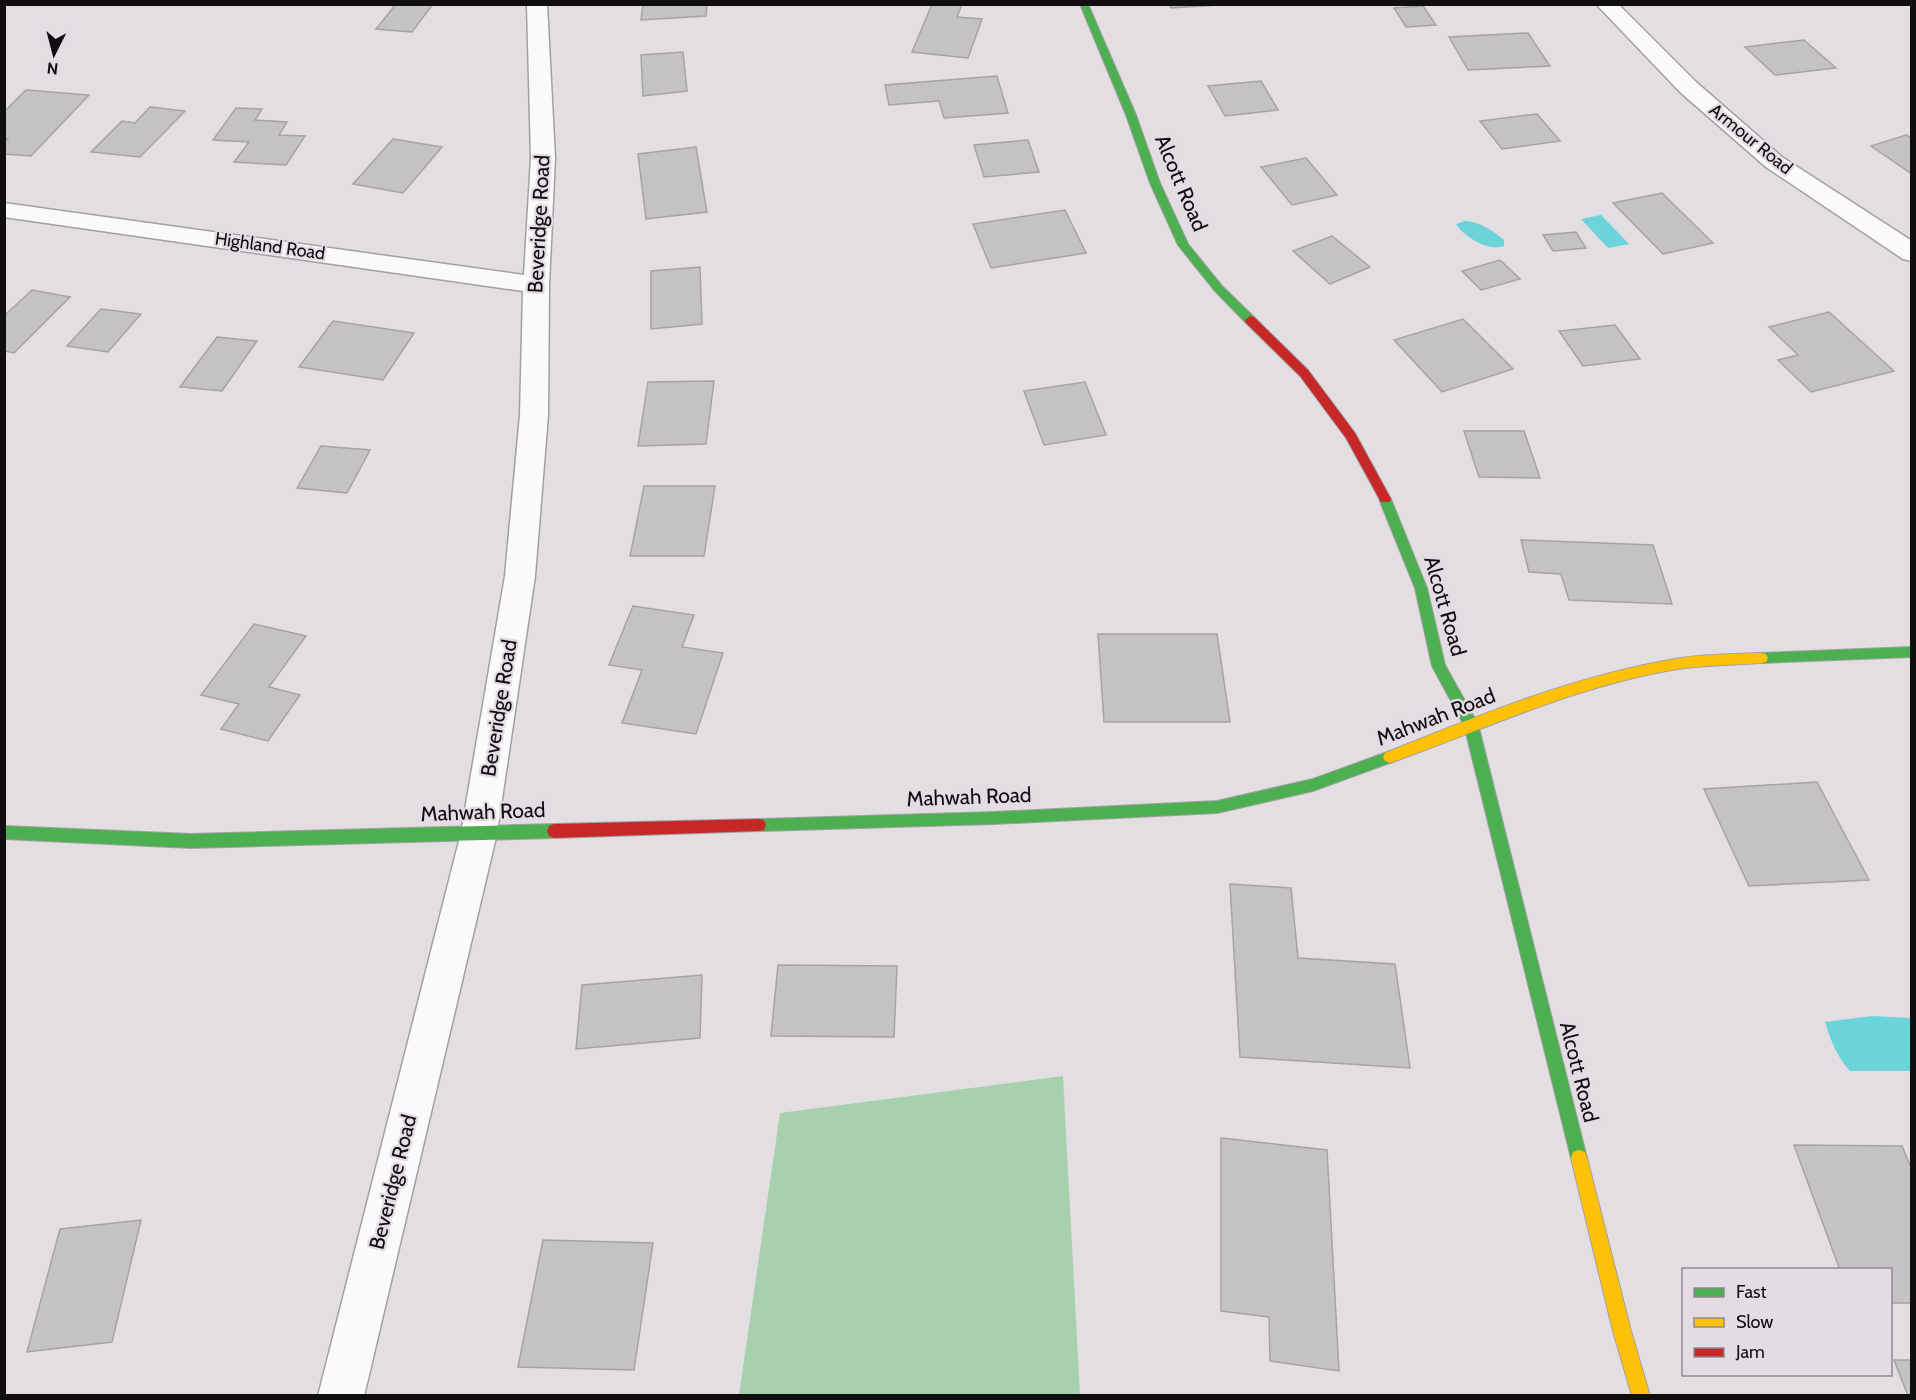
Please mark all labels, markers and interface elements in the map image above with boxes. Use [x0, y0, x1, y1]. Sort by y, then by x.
north arrow [24, 24, 84, 84]
text: N [46, 58, 59, 78]
street label: Armour Road [1705, 99, 1797, 179]
street label: Alcott Road [1150, 131, 1213, 235]
street label: Beveridge Road [522, 154, 555, 294]
street label: Highland Road [213, 227, 327, 265]
street label: Alcott Road [1419, 553, 1472, 659]
street label: Beveridge Road [475, 638, 522, 778]
street label: Mahwah Road [1373, 682, 1499, 751]
street label: Mahwah Road [906, 782, 1032, 811]
street label: Mahwah Road [420, 797, 546, 826]
street label: Alcott Road [1555, 1019, 1604, 1125]
street label: Beveridge Road [364, 1112, 421, 1252]
legend [1682, 1268, 1892, 1376]
text: Fast [1736, 1281, 1767, 1303]
text: Slow [1736, 1311, 1773, 1333]
text: Jam [1735, 1341, 1765, 1363]

